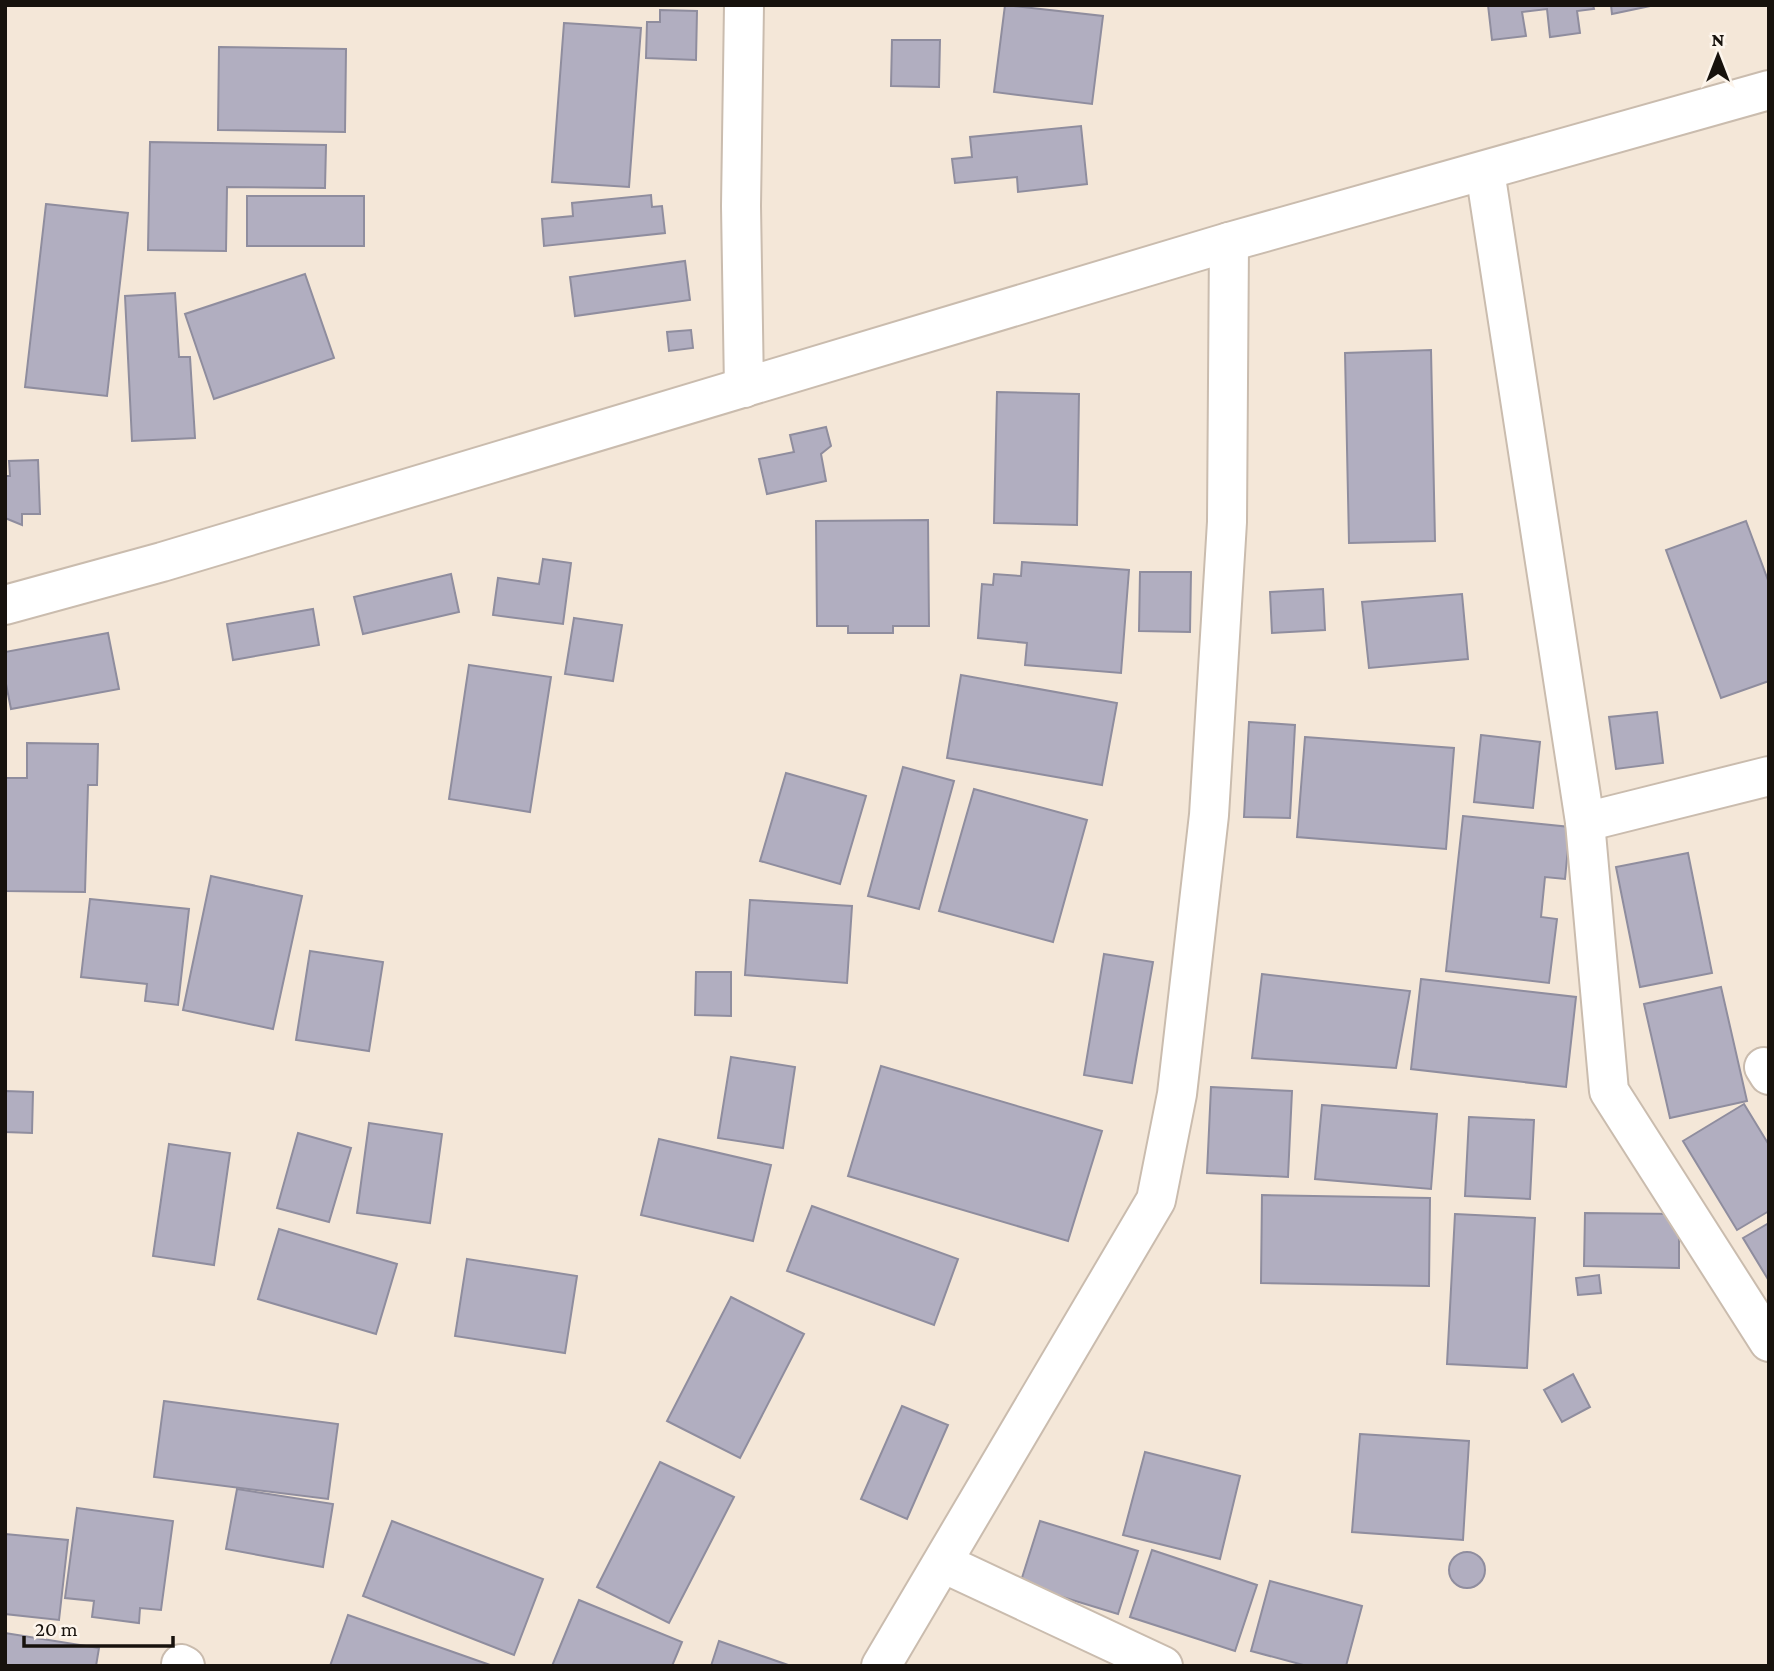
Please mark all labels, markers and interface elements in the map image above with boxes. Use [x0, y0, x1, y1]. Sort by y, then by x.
north arrow [1683, 21, 1753, 91]
text: N [1712, 29, 1725, 50]
scale bar [24, 1604, 173, 1648]
text: 20 m [35, 1617, 78, 1641]

